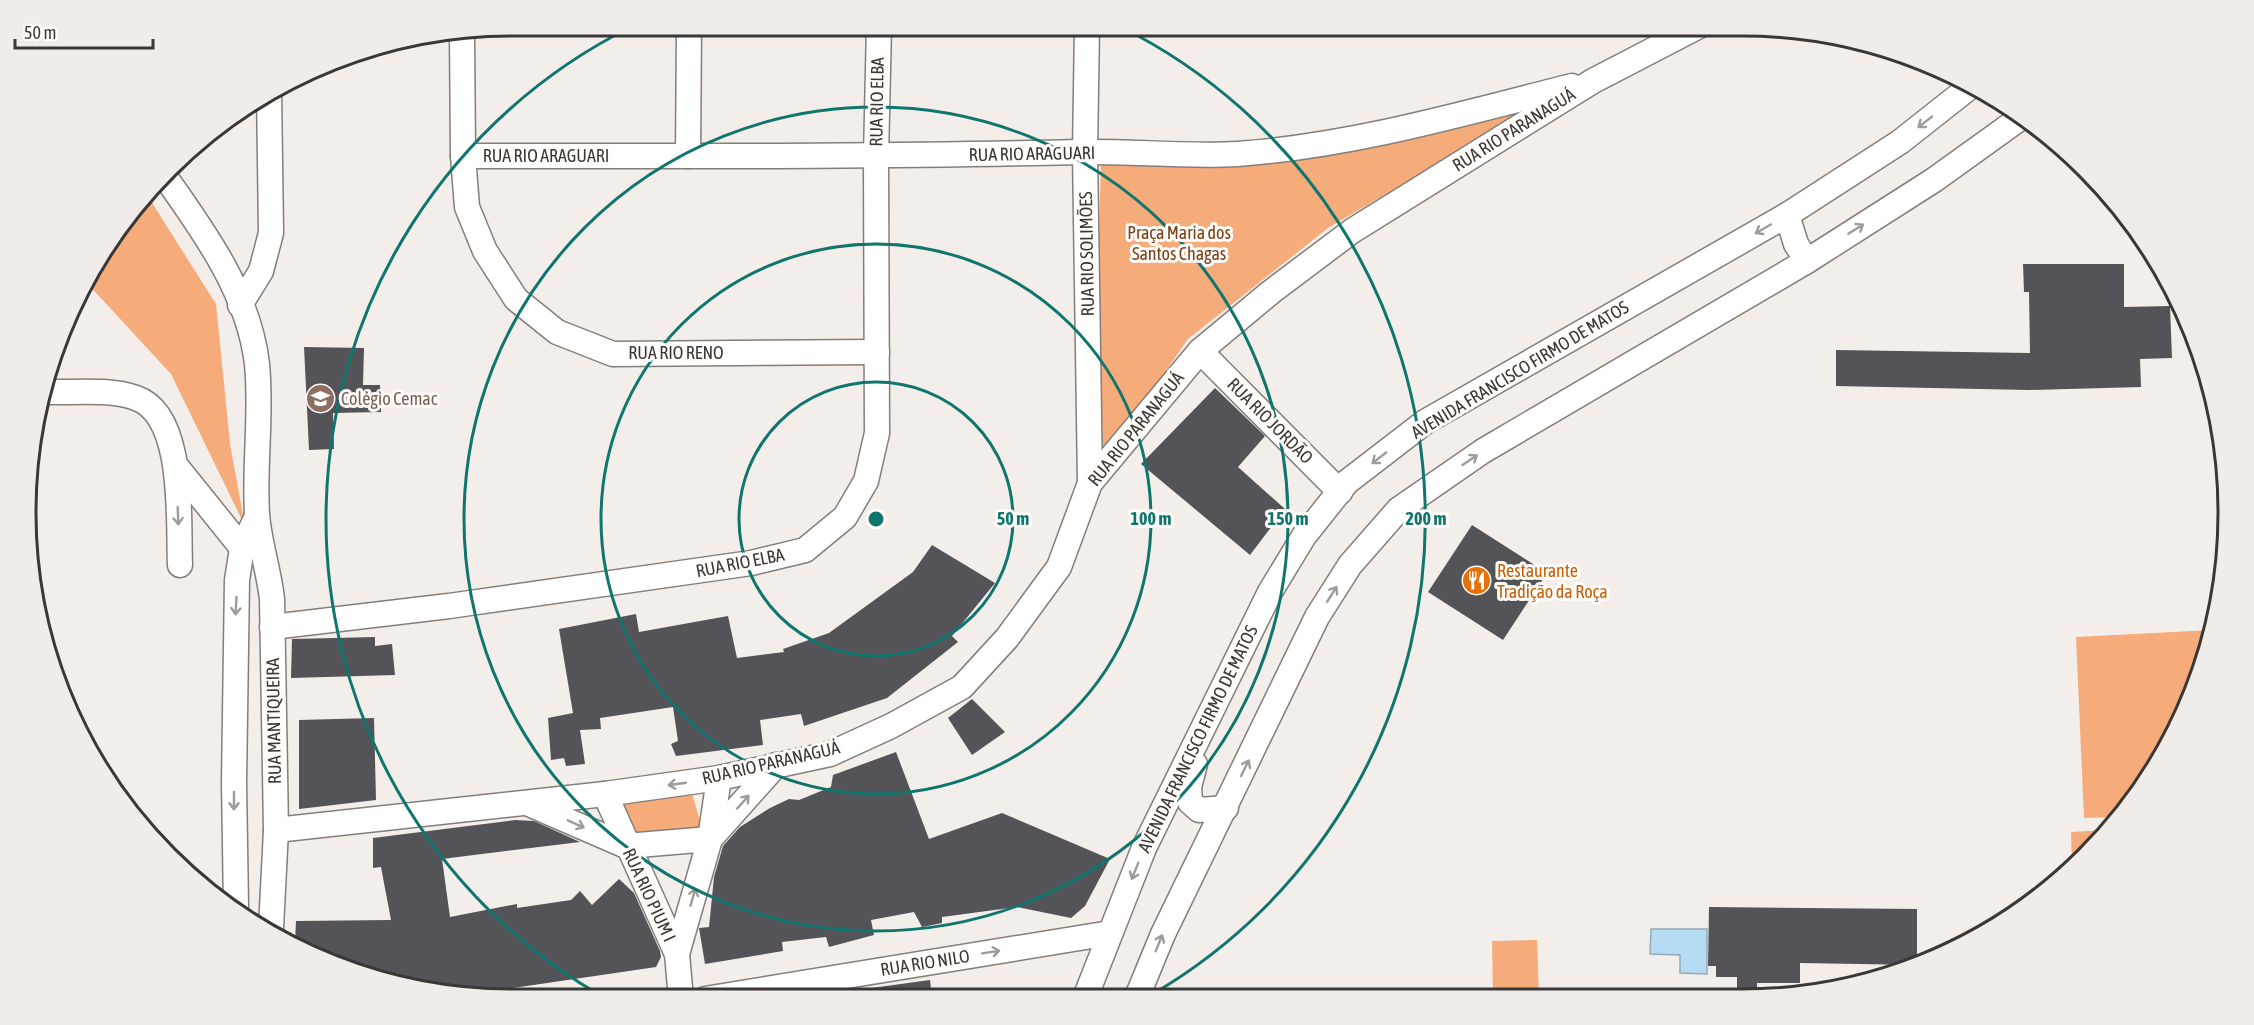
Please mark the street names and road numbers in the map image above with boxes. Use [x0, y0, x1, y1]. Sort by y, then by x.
street label: RUA RIO ELBA [865, 57, 888, 147]
street label: RUA RIO PARANAGUÁ [1449, 83, 1579, 176]
street label: RUA RIO ARAGUARI [968, 142, 1096, 165]
street label: RUA RIO ARAGUARI [483, 145, 609, 166]
street label: RUA RIO SOLIMÕES [1075, 191, 1098, 317]
street label: AVENIDA FRANCISCO FIRMO DE MATOS [1407, 296, 1633, 443]
street label: RUA RIO RENO [628, 342, 724, 363]
street label: RUA RIO PARANAGUÁ [1083, 367, 1188, 490]
street label: RUA RIO JORDÃO [1223, 374, 1317, 468]
street label: RUA RIO ELBA [694, 544, 786, 581]
street label: AVENIDA FRANCISCO FIRMO DE MATOS [1133, 621, 1262, 856]
street label: RUA MANTIQUEIRA [262, 658, 285, 784]
street label: RUA RIO PARANAGUÁ [700, 736, 842, 789]
street label: RUA RIO PIUM I [619, 845, 680, 945]
street label: RUA RIO NILO [879, 945, 971, 980]

